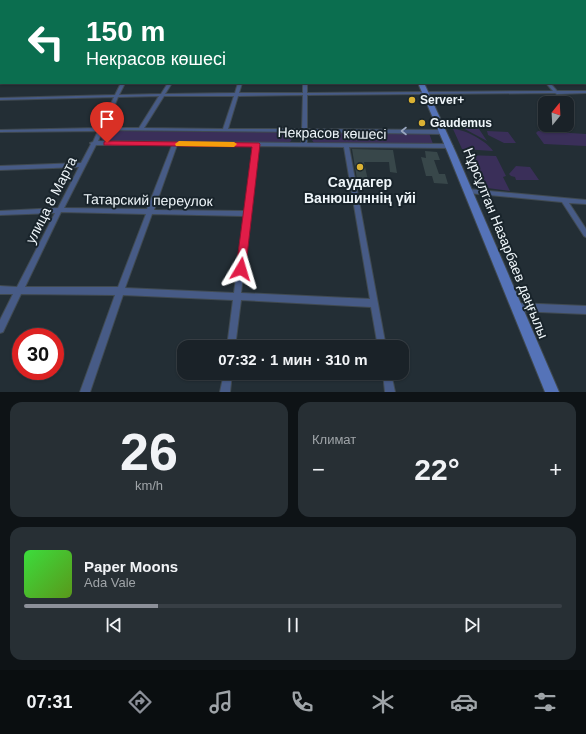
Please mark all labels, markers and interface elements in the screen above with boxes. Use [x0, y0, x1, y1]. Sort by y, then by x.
icon: left [20, 16, 72, 68]
text: 150 m [86, 16, 165, 47]
text: Некрасов көшесі [86, 49, 226, 69]
place label: Server+ [420, 93, 464, 107]
marker: Server+ [407, 95, 417, 105]
north arrow [538, 96, 574, 132]
map controls [538, 96, 574, 132]
pin [90, 102, 124, 143]
icon: arrive [96, 108, 118, 130]
place label: Gaudemus [430, 116, 492, 130]
marker: Gaudemus [417, 118, 427, 128]
street label: Некрасов көшесі [277, 124, 387, 142]
one-way arrow [401, 127, 407, 135]
street label: Нұрсұлтан Назарбаев даңғылы [460, 145, 552, 341]
street label: улица 8 Марта [22, 154, 80, 246]
marker: Саудагер Ванюшиннің үйі [355, 162, 365, 172]
place label: Саудагер Ванюшиннің үйі [304, 174, 416, 206]
street label: Татарский переулок [83, 191, 214, 209]
position arrow [220, 248, 262, 290]
speed limit sign: 30 [12, 328, 64, 380]
text: 07:32 · 1 мин · 310 m [218, 351, 368, 368]
text: 26 [120, 423, 178, 481]
text: Климат [312, 432, 356, 447]
text: 22° [414, 453, 460, 486]
text: − [312, 457, 325, 482]
text: + [549, 457, 562, 482]
text: km/h [135, 478, 163, 493]
text: Paper Moons [84, 558, 178, 575]
text: Ada Vale [84, 575, 136, 590]
icon: previous [103, 614, 125, 636]
icon: pause [282, 614, 304, 636]
icon: next [461, 614, 483, 636]
icon: directions [126, 688, 154, 716]
icon: music [207, 688, 235, 716]
icon: phone [288, 688, 316, 716]
icon: climate [369, 688, 397, 716]
icon: car [450, 688, 478, 716]
icon: filters [531, 688, 559, 716]
text: 07:31 [27, 692, 73, 712]

